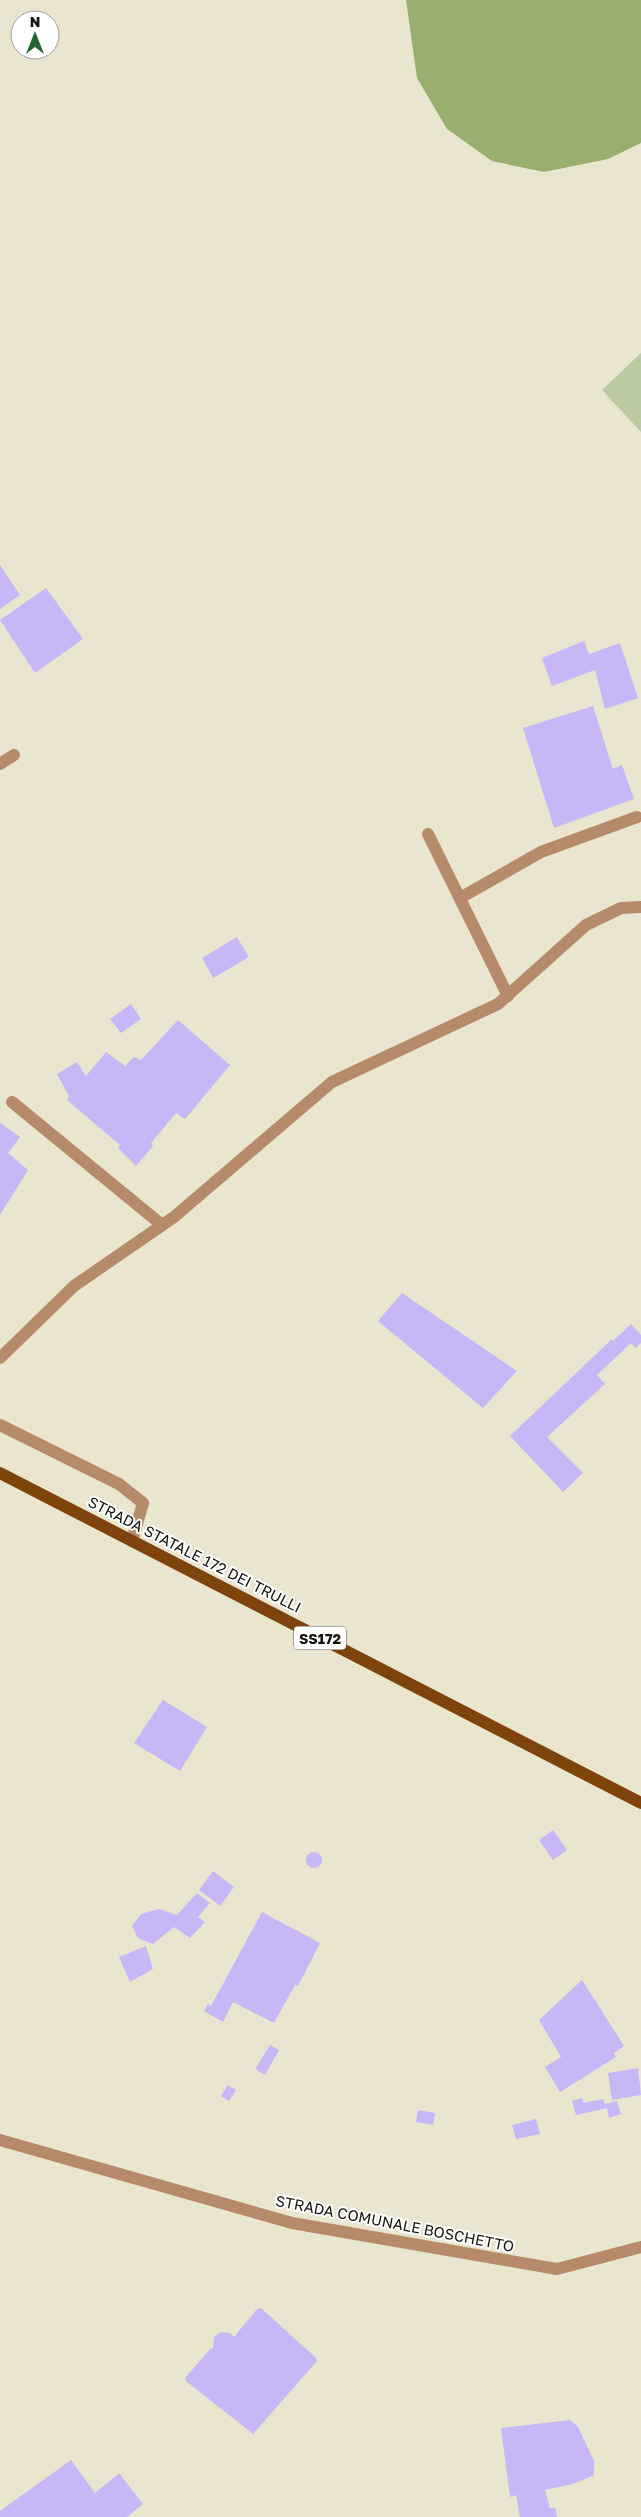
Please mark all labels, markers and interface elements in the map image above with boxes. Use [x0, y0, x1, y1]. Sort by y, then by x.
north arrow [10, 10, 60, 60]
text: N [30, 13, 40, 30]
street label: STRADA STATALE 172 DEI TRULLI [85, 1492, 305, 1616]
road number: SS172 [294, 1626, 346, 1650]
street label: STRADA COMUNALE BOSCHETTO [274, 2191, 516, 2255]

